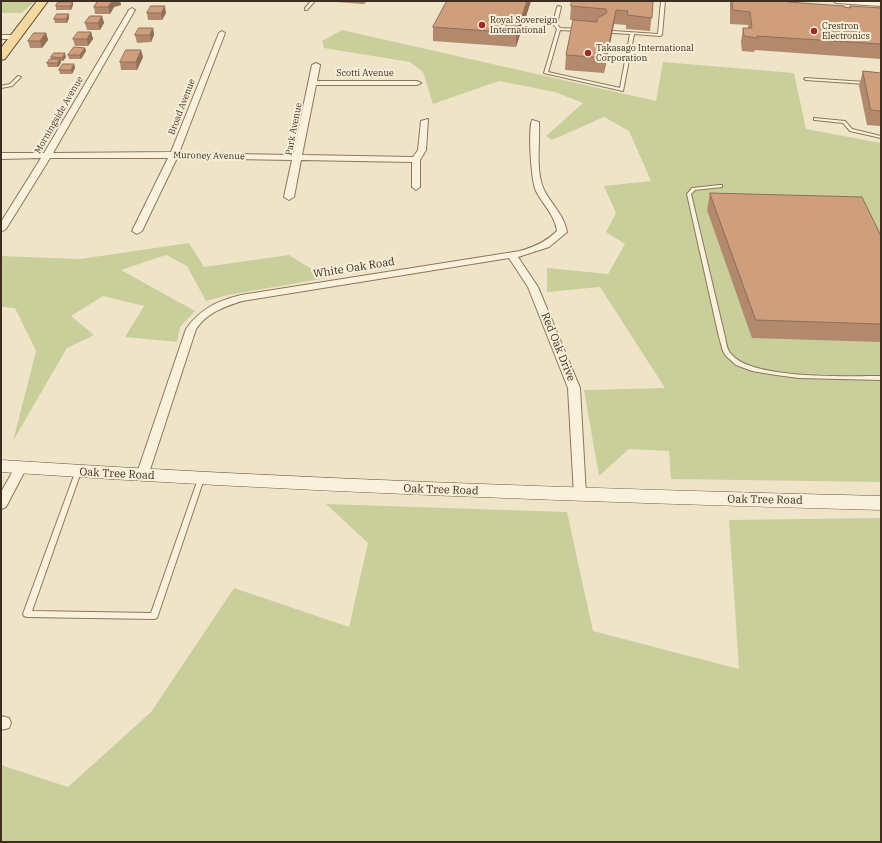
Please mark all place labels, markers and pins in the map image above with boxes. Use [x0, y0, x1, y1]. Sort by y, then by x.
place label: Royal Sovereign International [490, 15, 557, 36]
marker: Royal Sovereign International [477, 20, 487, 30]
place label: Crestron Electronics [822, 21, 870, 42]
marker: Crestron Electronics [809, 26, 819, 36]
place label: Takasago International Corporation [596, 43, 694, 64]
marker: Takasago International Corporation [583, 48, 593, 58]

